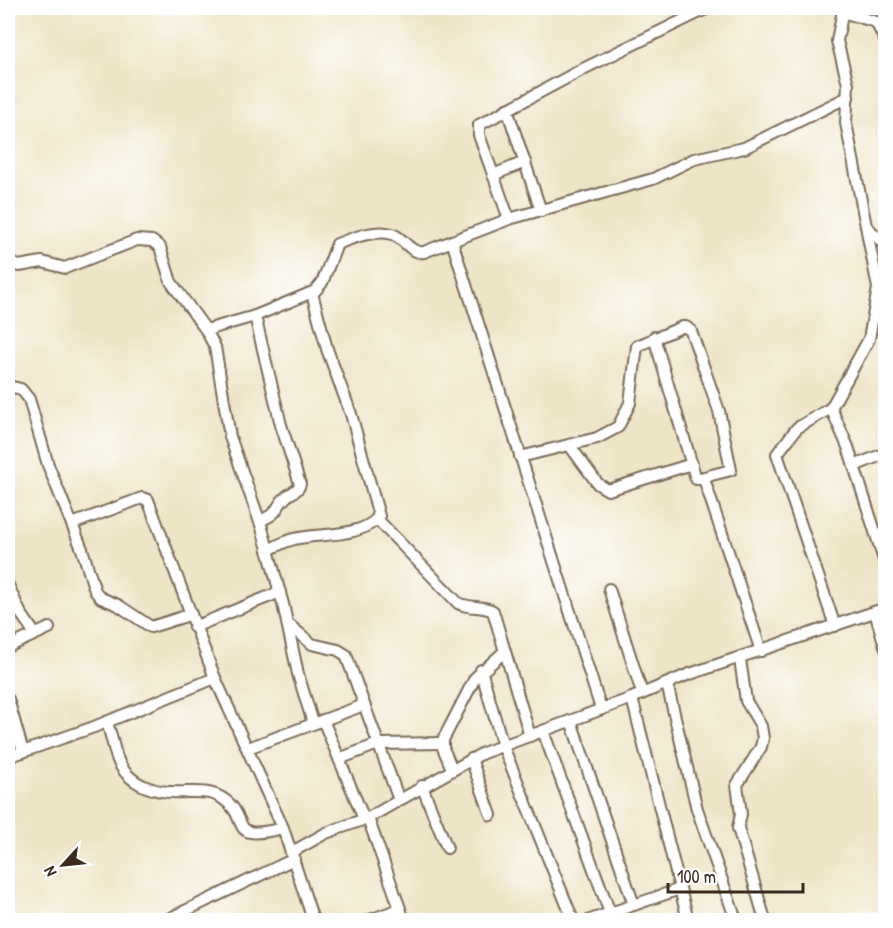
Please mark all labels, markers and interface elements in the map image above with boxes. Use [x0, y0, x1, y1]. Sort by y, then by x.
north arrow [33, 835, 93, 895]
scale bar [668, 856, 803, 894]
text: N [38, 863, 61, 881]
text: 100 m [677, 864, 716, 889]

